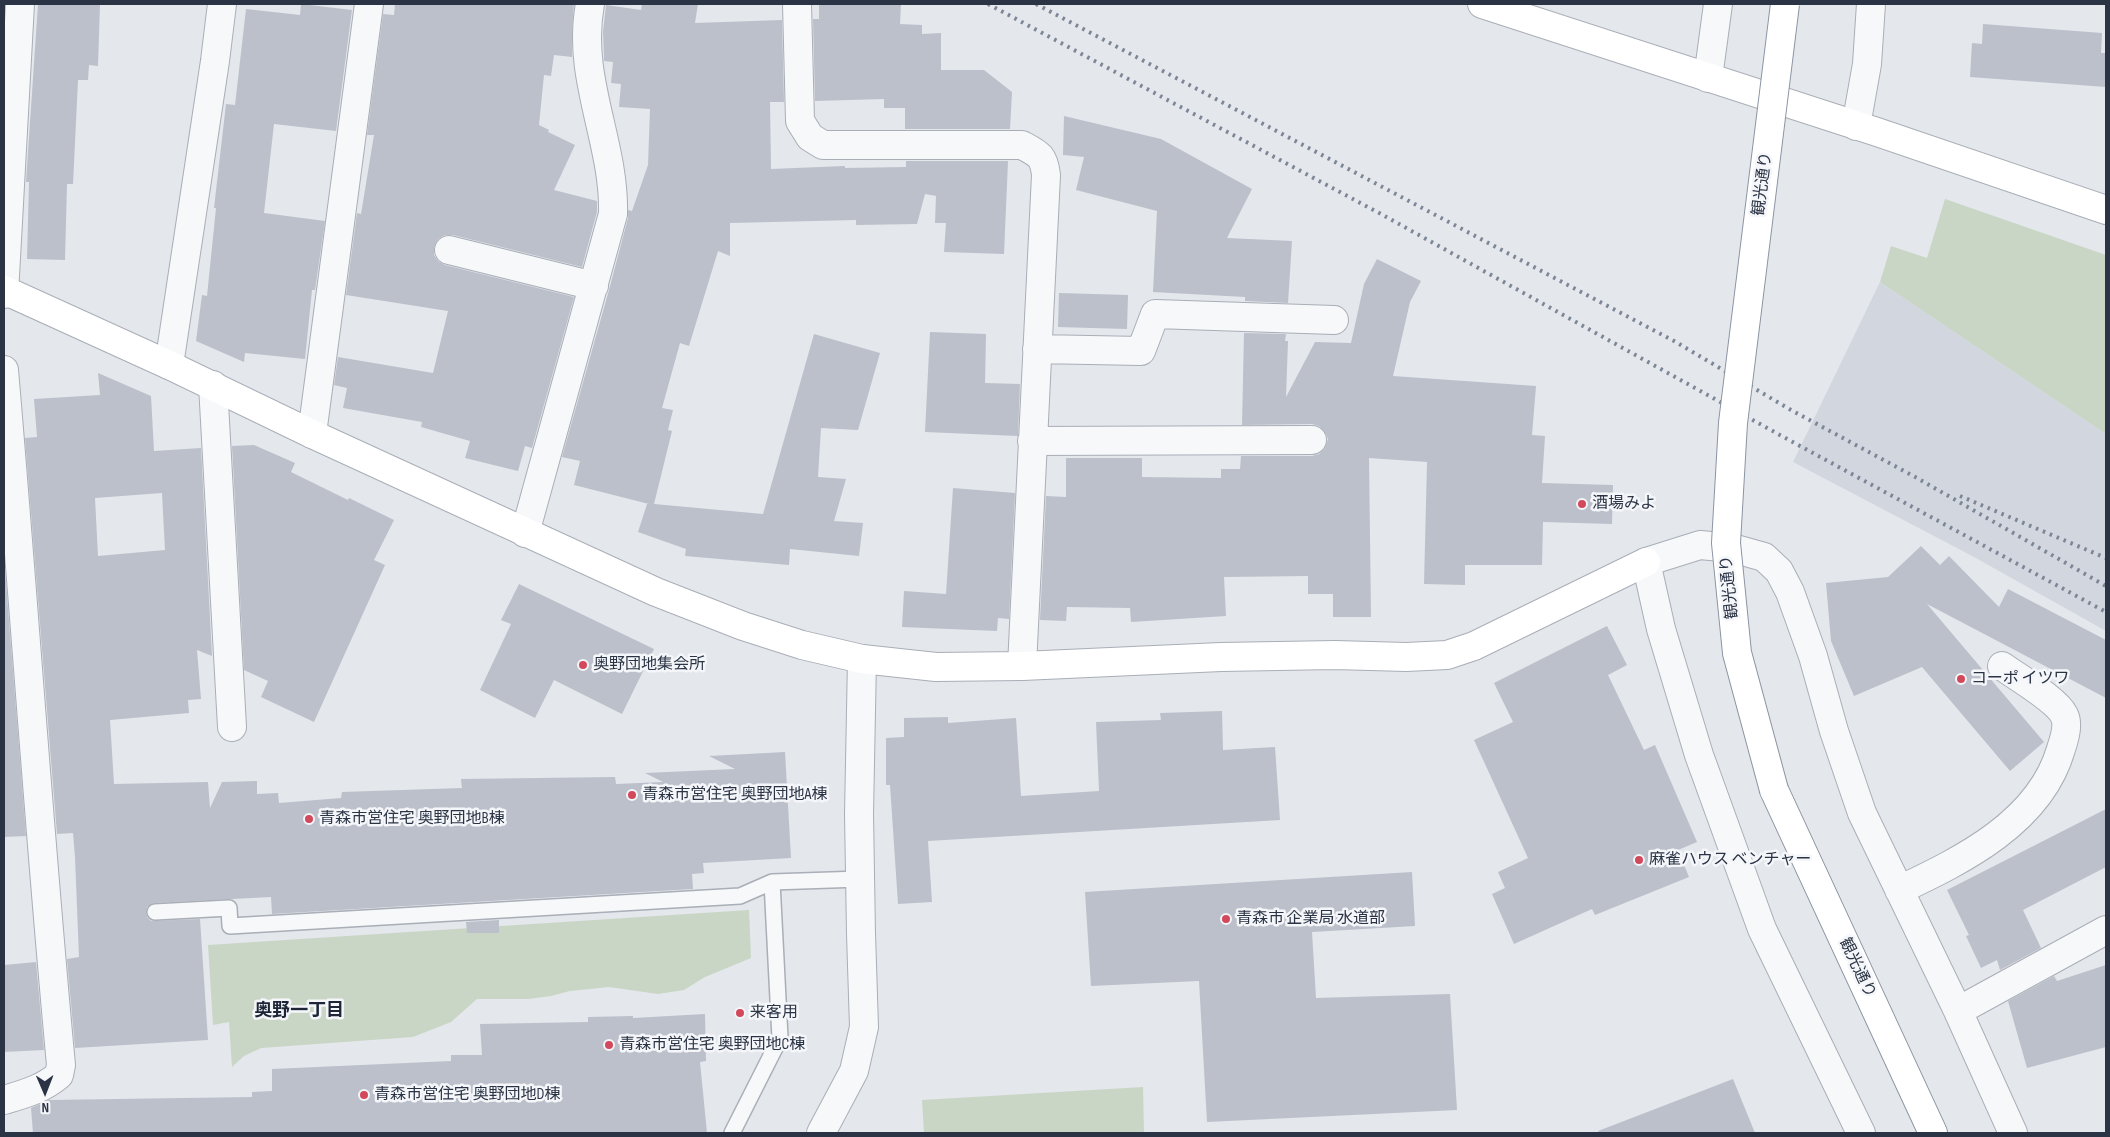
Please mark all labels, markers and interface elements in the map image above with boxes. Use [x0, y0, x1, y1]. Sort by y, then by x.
street label: 観光通り [1750, 151, 1776, 217]
place label: 酒場みよ [1592, 494, 1656, 514]
marker: 酒場みよ [1576, 498, 1588, 510]
street label: 観光通り [1717, 554, 1743, 620]
place label: 奥野団地集会所 [593, 655, 705, 675]
marker: 奥野団地集会所 [577, 659, 589, 671]
place label: コーポ イツワ [1971, 669, 2070, 689]
marker: コーポ イツワ [1955, 673, 1967, 685]
place label: 青森市営住宅 奥野団地A棟 [642, 785, 827, 805]
marker: 青森市営住宅 奥野団地A棟 [626, 789, 638, 801]
place label: 青森市営住宅 奥野団地B棟 [319, 809, 505, 829]
marker: 青森市営住宅 奥野団地B棟 [303, 813, 315, 825]
place label: 麻雀ハウス ベンチャー [1649, 850, 1812, 870]
marker: 麻雀ハウス ベンチャー [1633, 854, 1645, 866]
place label: 青森市 企業局 水道部 [1236, 909, 1385, 929]
marker: 青森市 企業局 水道部 [1220, 913, 1232, 925]
street label: 観光通り [1835, 935, 1879, 1001]
district label: 奥野一丁目 [254, 1000, 344, 1022]
place label: 来客用 [750, 1003, 798, 1023]
marker: 来客用 [734, 1007, 746, 1019]
place label: 青森市営住宅 奥野団地C棟 [619, 1035, 805, 1055]
marker: 青森市営住宅 奥野団地C棟 [603, 1039, 615, 1051]
north arrow [20, 1067, 70, 1117]
place label: 青森市営住宅 奥野団地D棟 [374, 1085, 560, 1105]
marker: 青森市営住宅 奥野団地D棟 [358, 1089, 370, 1101]
text: N [41, 1099, 49, 1116]

